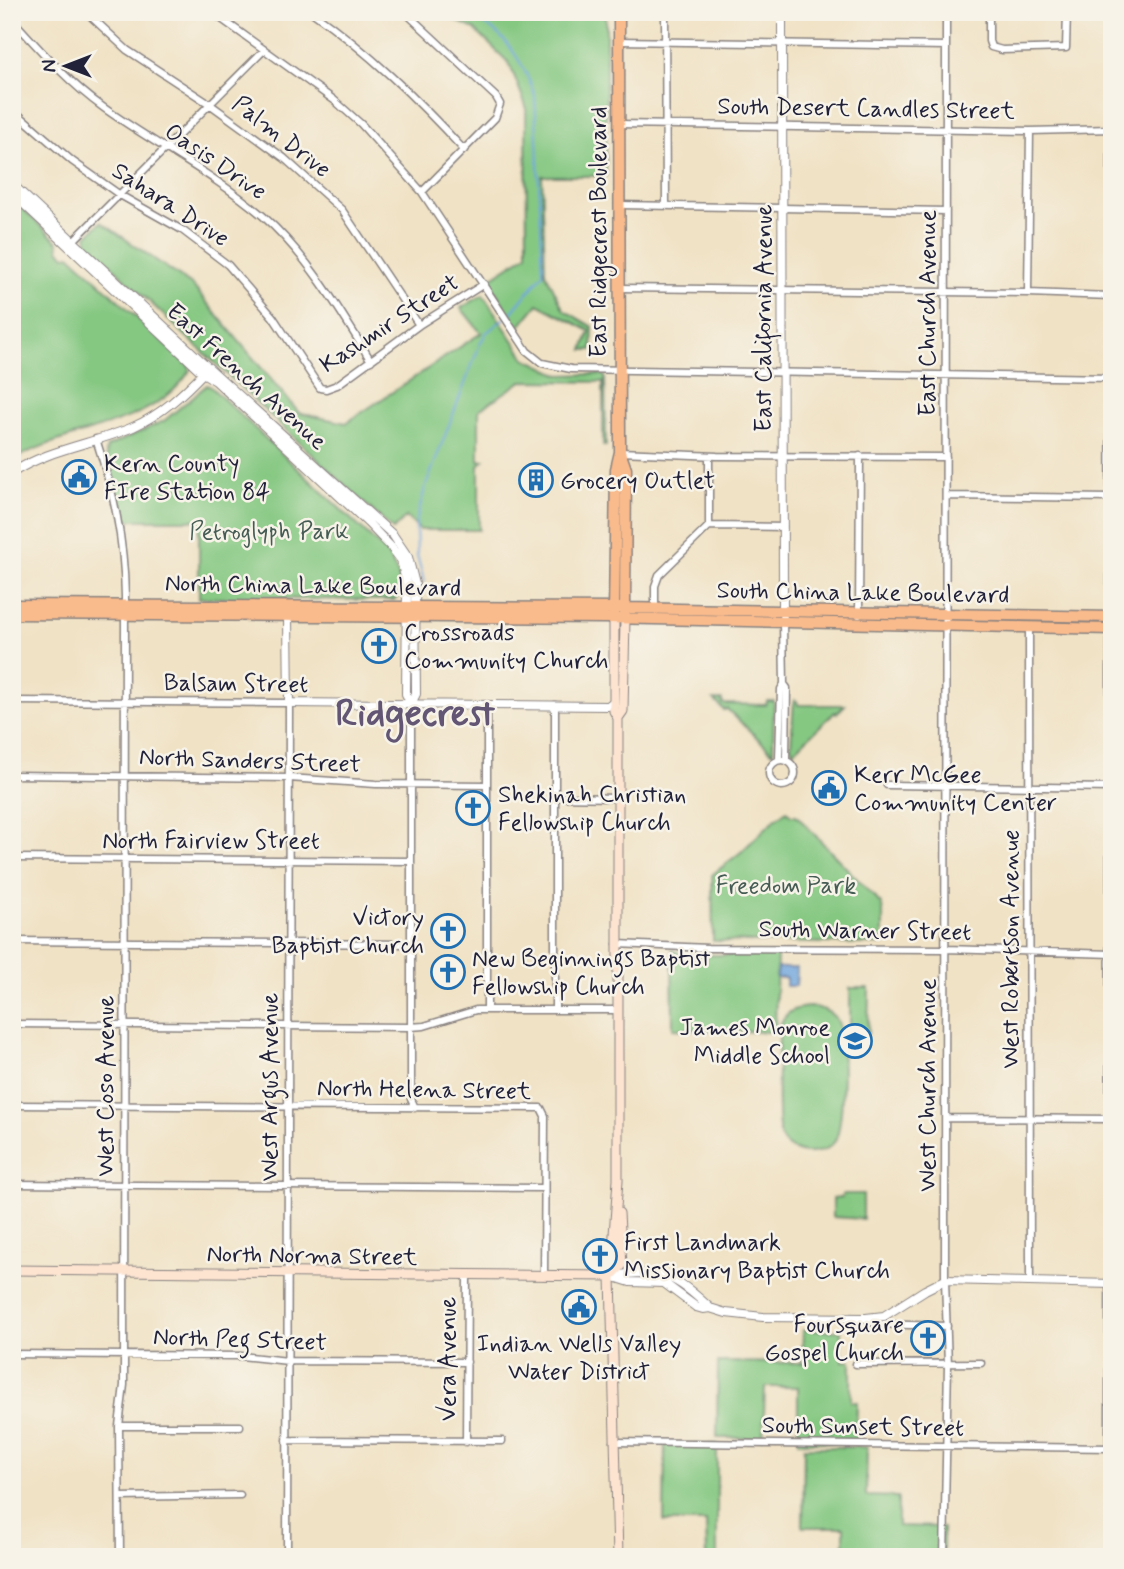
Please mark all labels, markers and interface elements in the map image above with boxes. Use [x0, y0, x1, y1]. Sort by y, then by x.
north arrow [32, 32, 102, 102]
text: N [38, 60, 63, 72]
street label: Palm Drive [225, 89, 337, 185]
street label: South Desert Candles Street [717, 91, 1015, 128]
street label: East Ridgecrest Boulevard [584, 106, 617, 358]
street label: Oasis Drive [158, 117, 272, 208]
street label: Sahara Drive [106, 156, 235, 255]
street label: East California Avenue [749, 204, 782, 432]
street label: East Church Avenue [913, 210, 944, 416]
street label: Kashmir Street [314, 268, 465, 381]
street label: East French Avenue [159, 297, 333, 458]
place label: Kern County FIre Station 84 [104, 449, 270, 508]
public building icon: Kern County FIre Station 84 [60, 458, 98, 496]
building icon: Grocery Outlet [517, 461, 555, 499]
place label: Grocery Outlet [560, 466, 715, 497]
park label: Petroglyph Park [189, 517, 349, 548]
street label: North China Lake Boulevard [165, 568, 461, 605]
street label: South China Lake Boulevard [716, 575, 1010, 612]
place label: Crossroads Community Church [404, 618, 609, 677]
church icon: Crossroads Community Church [360, 627, 398, 665]
street label: Balsam Street [163, 668, 309, 701]
district label: Ridgecrest [335, 690, 496, 743]
street label: North Sanders Street [139, 742, 361, 781]
place label: Kerr McGee Community Center [854, 760, 1057, 819]
public building icon: Kerr McGee Community Center [810, 769, 848, 807]
place label: Shekinah Christian Fellowship Church [498, 780, 686, 839]
church icon: Shekinah Christian Fellowship Church [454, 789, 492, 827]
street label: North Fairview Street [102, 826, 320, 857]
street label: West Robertson Avenue [996, 829, 1027, 1069]
park label: Freedom Park [716, 871, 856, 902]
place label: Victory Baptist Church [272, 903, 424, 962]
church icon: Victory Baptist Church [429, 912, 467, 950]
street label: South Warner Street [758, 914, 972, 949]
place label: New Beginnings Baptist Fellowship Church [472, 944, 711, 1003]
church icon: New Beginnings Baptist Fellowship Church [429, 953, 467, 991]
street label: West Church Avenue [913, 978, 944, 1192]
street label: West Argus Avenue [255, 993, 289, 1181]
street label: West Coso Avenue [91, 995, 122, 1177]
place label: James Monroe Middle School [679, 1013, 830, 1072]
school or university icon: James Monroe Middle School [836, 1022, 874, 1060]
street label: North Helena Street [317, 1073, 531, 1108]
place label: First Landmark Missionary Baptist Church [624, 1228, 890, 1287]
church icon: First Landmark Missionary Baptist Church [581, 1237, 619, 1275]
street label: North Norma Street [206, 1239, 418, 1274]
public building icon: Indian Wells Valley Water District [560, 1288, 598, 1326]
street label: Vera Avenue [433, 1297, 464, 1421]
place label: Foursquare Gospel Church [765, 1310, 904, 1369]
church icon: Foursquare Gospel Church [909, 1319, 947, 1357]
street label: North Peg Street [152, 1322, 327, 1362]
place label: Indian Wells Valley Water District [477, 1329, 681, 1388]
street label: South Sunset Street [762, 1410, 964, 1445]

